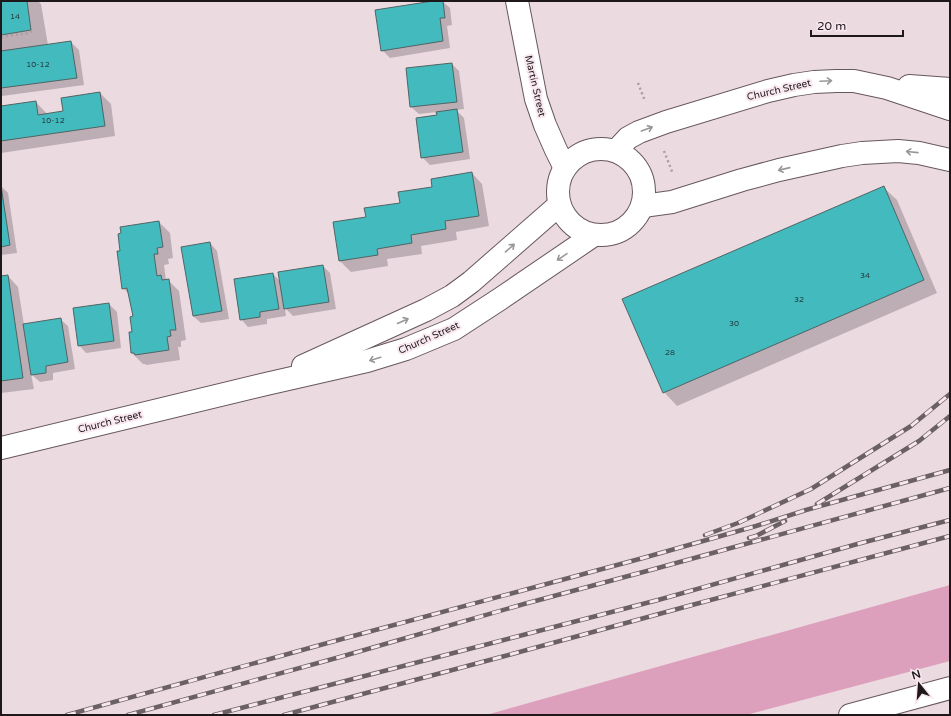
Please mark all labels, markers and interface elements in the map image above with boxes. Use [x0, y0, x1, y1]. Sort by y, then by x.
house number: 14 [10, 12, 20, 21]
scale bar [811, 12, 903, 38]
text: 20 m [817, 19, 846, 33]
street label: Martin Street [522, 54, 548, 118]
house number: 10-12 [26, 60, 50, 69]
street label: Church Street [746, 77, 812, 103]
one-way arrow [819, 78, 832, 85]
house number: 10-12 [41, 116, 65, 125]
one-way arrow [641, 125, 653, 133]
one-way arrow [906, 149, 919, 156]
one-way arrow [777, 166, 790, 174]
one-way arrow [505, 244, 515, 253]
one-way arrow [556, 253, 567, 261]
house number: 34 [860, 271, 870, 280]
house number: 32 [794, 295, 804, 304]
one-way arrow [397, 317, 409, 324]
street label: Church Street [397, 319, 461, 357]
house number: 30 [729, 319, 739, 328]
house number: 28 [665, 348, 675, 357]
one-way arrow [369, 356, 382, 363]
street label: Church Street [77, 408, 143, 436]
north arrow [899, 664, 939, 704]
text: N [910, 667, 922, 682]

